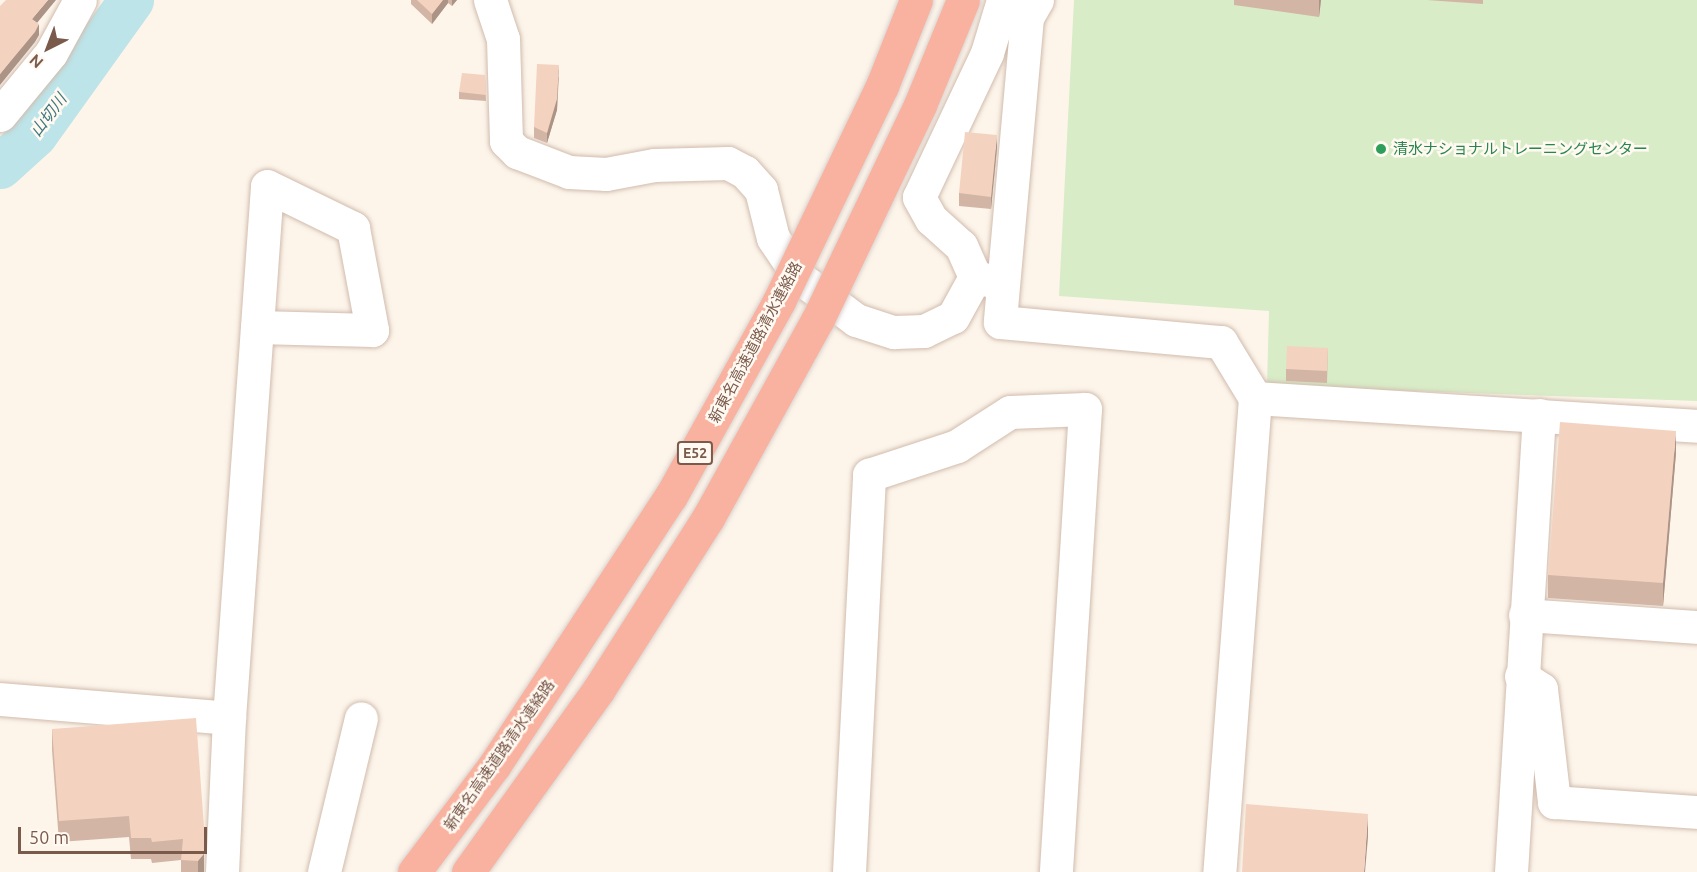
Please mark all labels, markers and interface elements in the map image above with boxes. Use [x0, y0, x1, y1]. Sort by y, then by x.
north arrow [18, 18, 78, 78]
text: N [25, 51, 46, 72]
water label: 山切川 [26, 90, 70, 140]
place label: 清水ナショナルトレーニングセンター [1393, 140, 1648, 158]
marker: 清水ナショナルトレーニングセンター [1374, 142, 1388, 156]
street label: 新東名高速道路清水連絡路 [705, 258, 805, 426]
road number: E52 [676, 442, 714, 464]
street label: 新東名高速道路清水連絡路 [440, 676, 558, 834]
scale bar [21, 815, 210, 853]
text: 50 m [29, 827, 69, 847]

